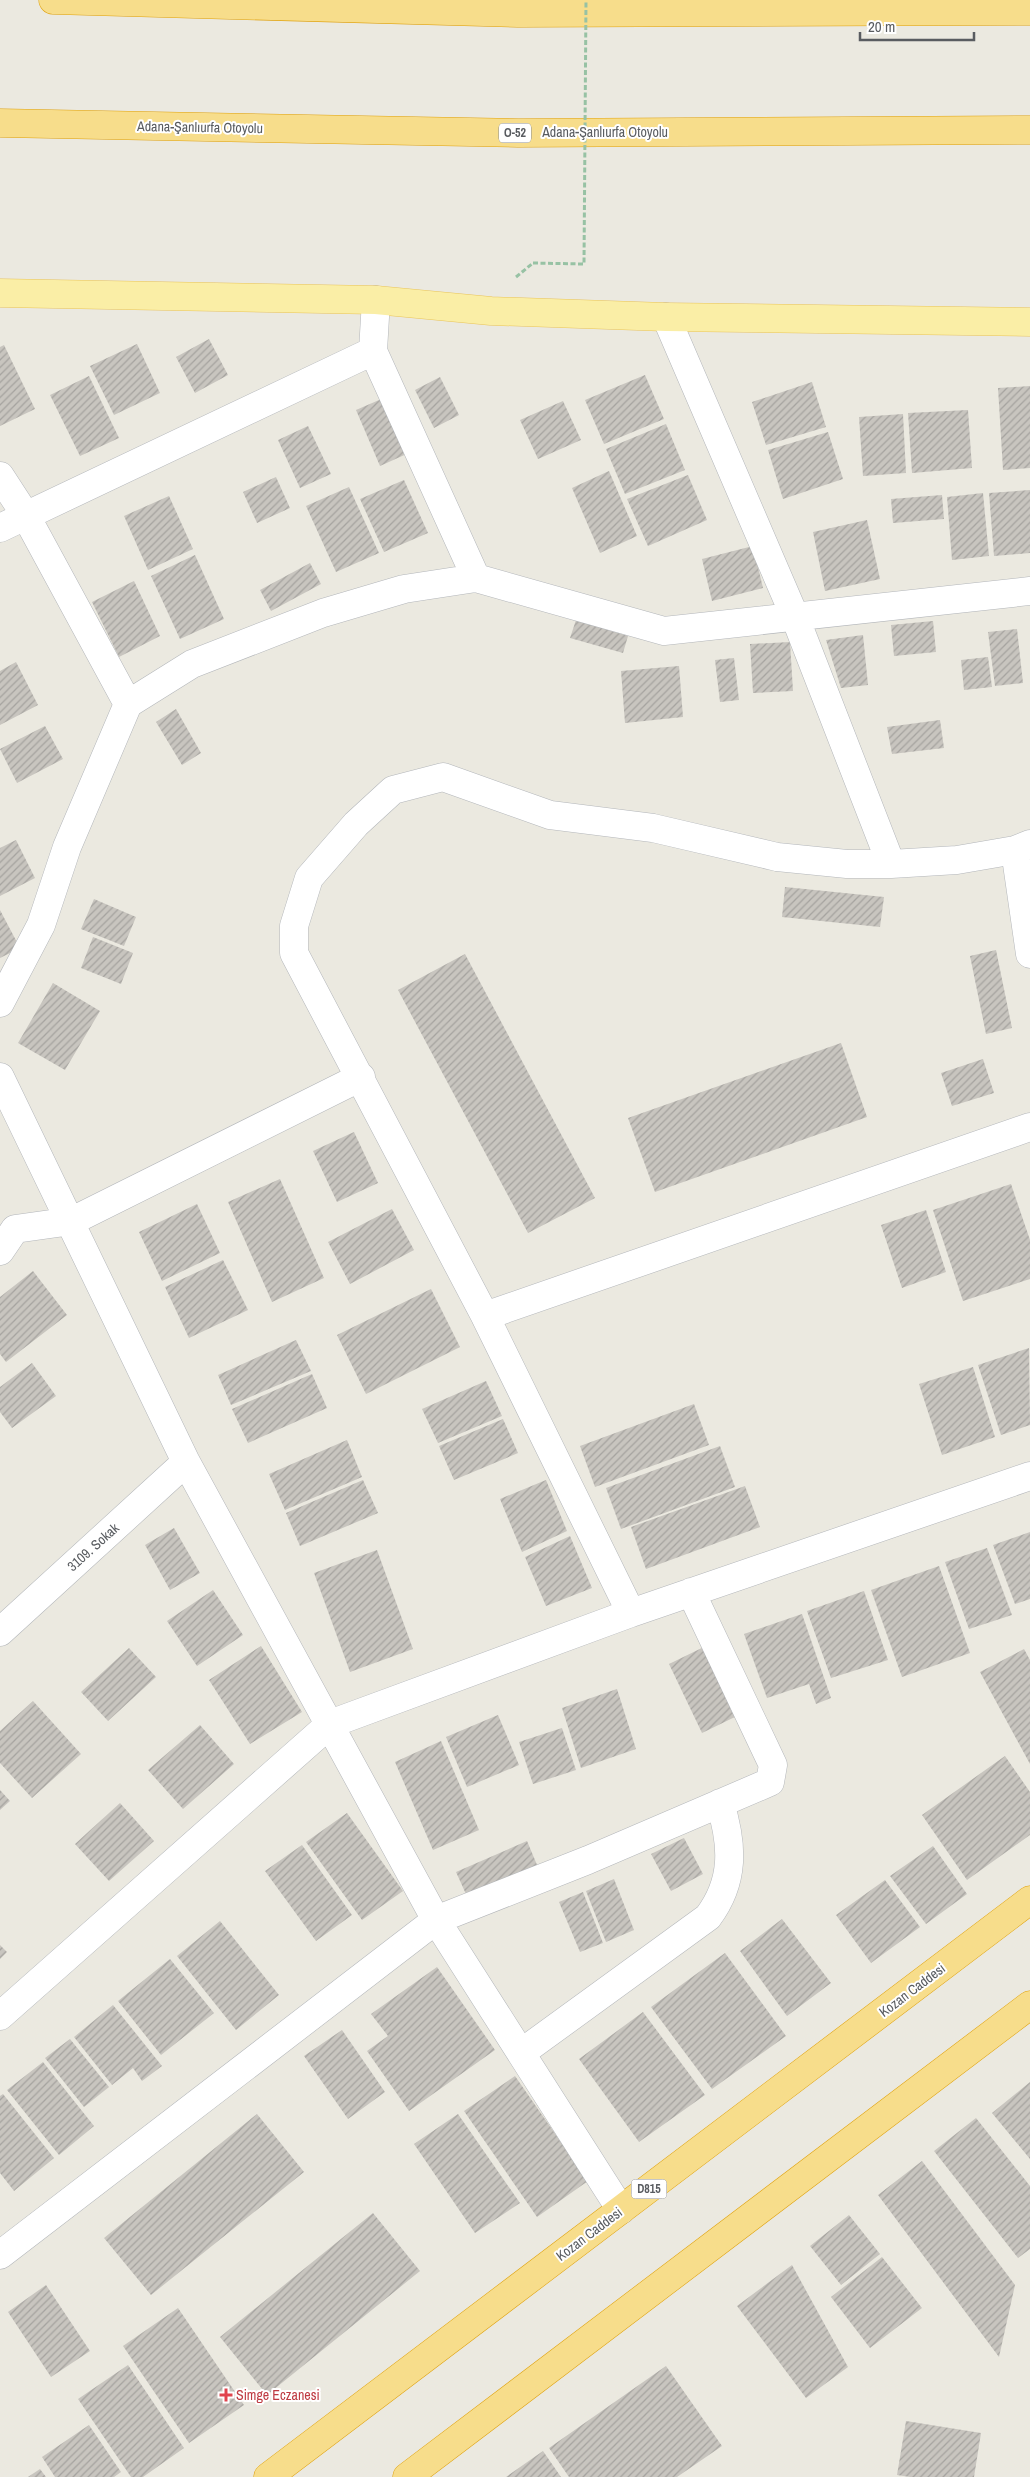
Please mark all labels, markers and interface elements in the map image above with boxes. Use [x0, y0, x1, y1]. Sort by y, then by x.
scale bar [860, 10, 974, 42]
text: 20 m [868, 16, 895, 37]
street label: Adana-Şanlıurfa Otoyolu [136, 117, 263, 137]
street label: Adana-Şanlıurfa Otoyolu [541, 123, 668, 141]
road number: O-52 [499, 124, 531, 142]
street label: 3109. Sokak [63, 1519, 123, 1575]
street label: Kozan Caddesi [875, 1959, 949, 2021]
road number: D815 [632, 2180, 666, 2198]
street label: Kozan Caddesi [552, 2203, 626, 2265]
place label: Simge Eczanesi [236, 2386, 320, 2404]
marker: Simge Eczanesi [220, 2389, 232, 2401]

